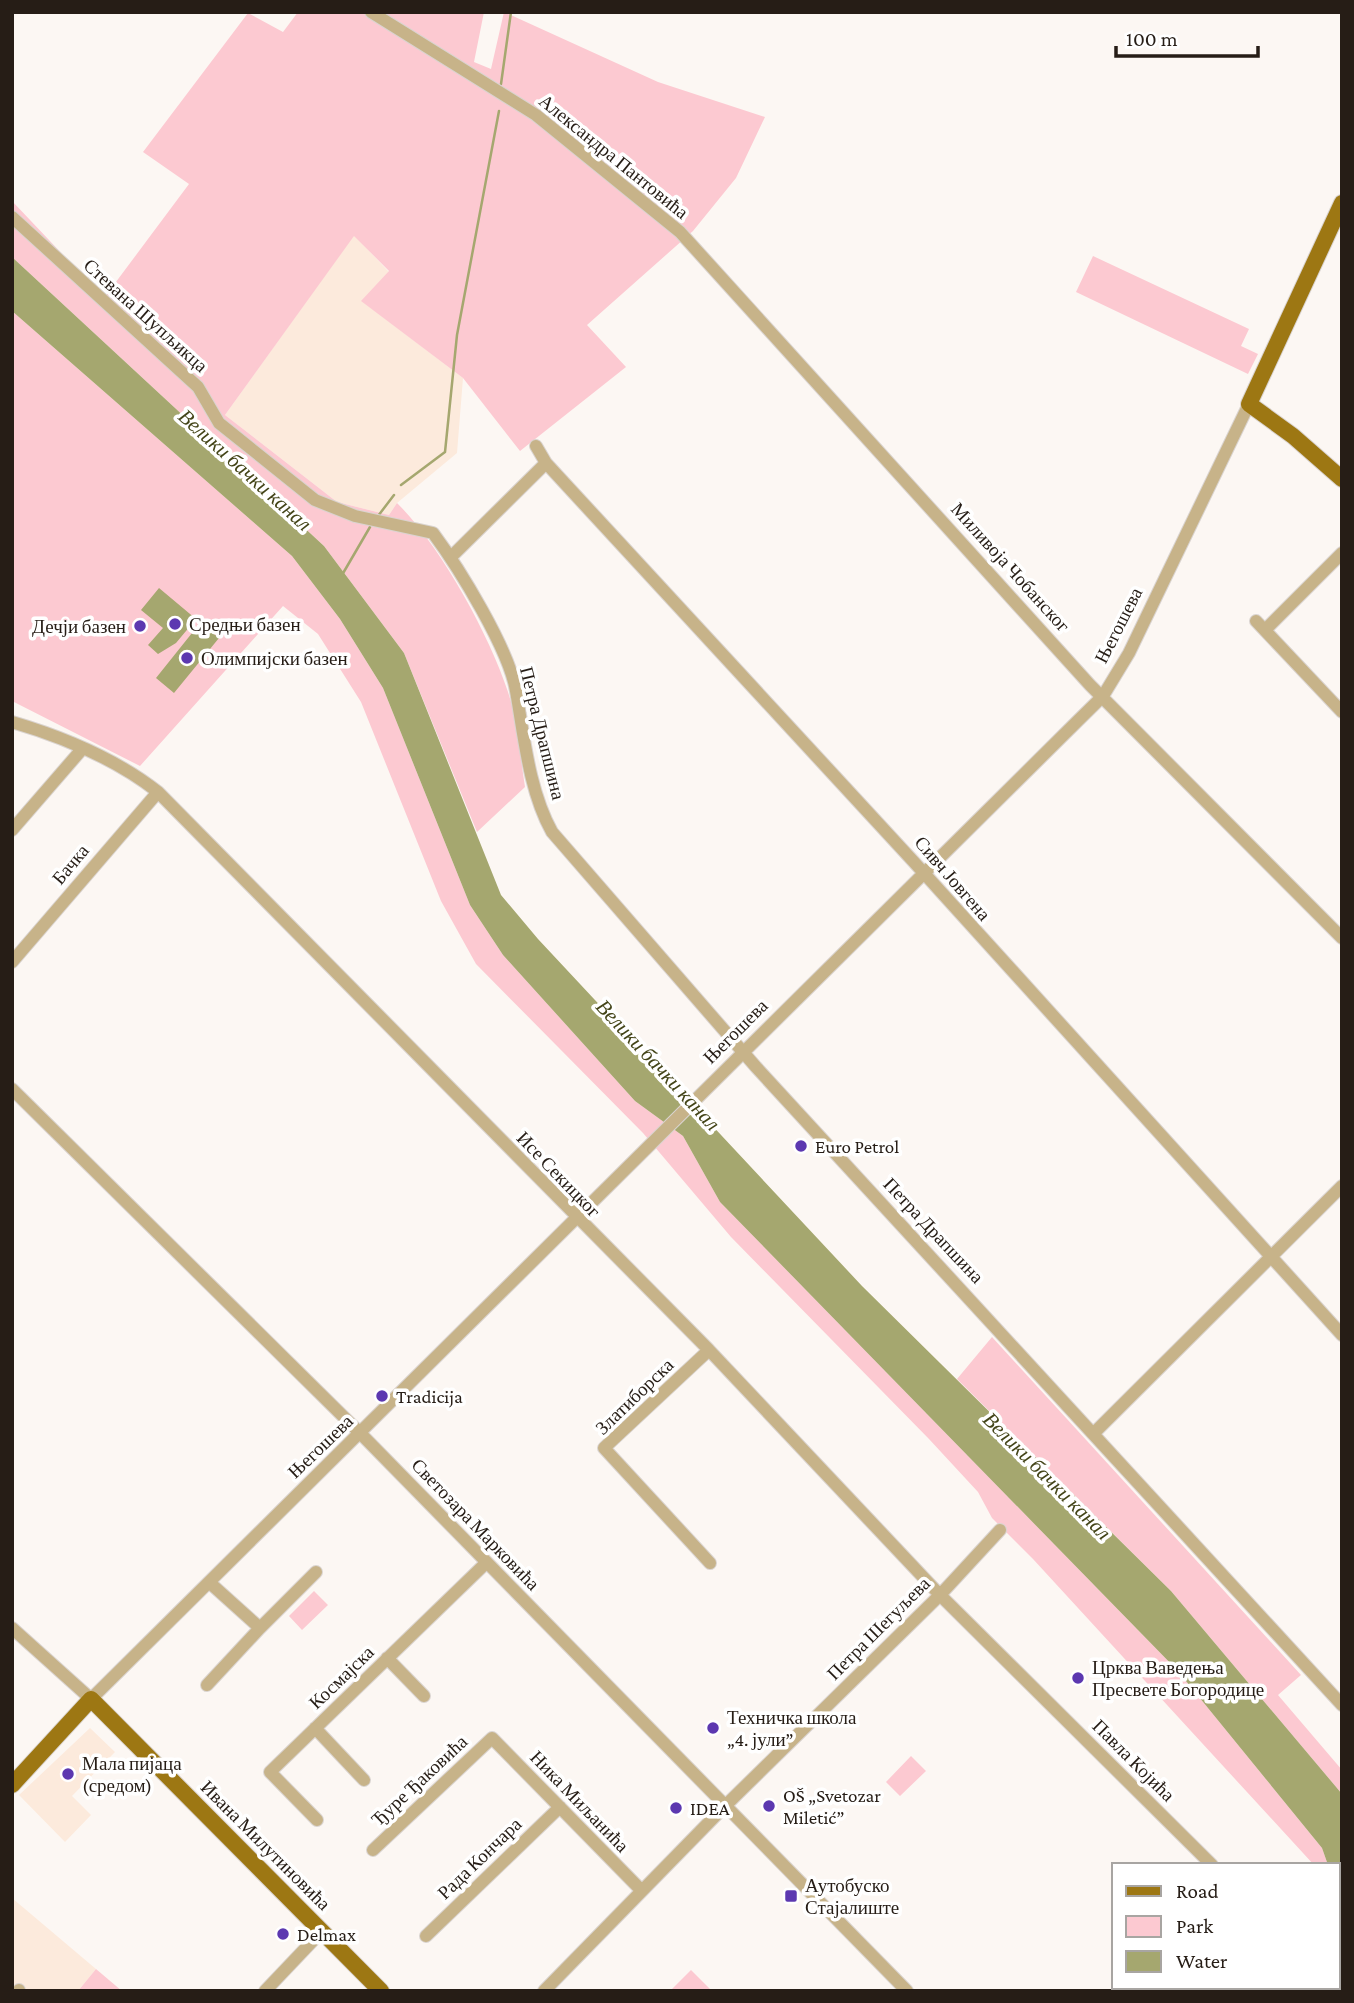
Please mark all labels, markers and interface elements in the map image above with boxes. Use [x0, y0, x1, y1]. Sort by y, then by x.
scale bar [1116, 14, 1258, 58]
text: 100 m [1126, 27, 1178, 51]
street label: Александра Пантовића [535, 90, 693, 223]
street label: Стевана Шупљикца [80, 254, 212, 377]
water label: Велики бачки канал [174, 404, 316, 536]
street label: Миливоја Чобанског [947, 498, 1074, 636]
street label: Његошева [1090, 583, 1147, 667]
place label: Средњи базен [189, 614, 301, 635]
place label: Дечји базен [32, 616, 126, 637]
marker: Средњи базен [167, 616, 183, 632]
marker: Дечји базен [132, 618, 148, 634]
place label: Олимпијски базен [201, 648, 348, 669]
marker: Олимпијски базен [179, 650, 195, 666]
street label: Петра Драпшина [516, 664, 569, 802]
street label: Сивч Јовгена [910, 832, 995, 925]
street label: Бачка [48, 840, 93, 889]
water label: Велики бачки канал [591, 994, 725, 1136]
street label: Његошева [699, 995, 772, 1068]
street label: Исе Секицког [513, 1127, 605, 1222]
place label: Euro Petrol [815, 1136, 899, 1157]
marker: Euro Petrol [793, 1138, 809, 1154]
street label: Петра Драпшина [879, 1173, 988, 1288]
street label: Златиборска [591, 1354, 678, 1439]
place label: Tradicija [396, 1386, 463, 1408]
marker: Tradicija [374, 1388, 390, 1404]
water label: Велики бачки канал [978, 1407, 1116, 1545]
street label: Његошева [284, 1410, 358, 1482]
street label: Светозара Марковића [407, 1454, 544, 1595]
street label: Петра Шегуљева [823, 1572, 934, 1684]
street label: Космајска [305, 1641, 378, 1713]
place label: Црква Ваведења Пресвете Богородице [1092, 1657, 1264, 1700]
marker: Црква Ваведења Пресвете Богородице [1070, 1670, 1086, 1686]
place label: Техничка школа „4. јули” [727, 1707, 857, 1750]
street label: Павла Којића [1088, 1715, 1179, 1806]
marker: Техничка школа „4. јули” [705, 1720, 721, 1736]
street label: Ђуре Ђаковића [367, 1730, 472, 1830]
street label: Ника Миљанића [526, 1746, 634, 1857]
place label: Мала пијаца (средом) [82, 1753, 182, 1797]
marker: Мала пијаца (средом) [60, 1766, 76, 1782]
street label: Ивана Милутиновића [197, 1776, 335, 1915]
place label: OŠ „Svetozar Miletić” [783, 1785, 881, 1828]
place label: IDEA [690, 1798, 730, 1819]
marker: OŠ „Svetozar Miletić” [761, 1798, 777, 1814]
marker: IDEA [668, 1800, 684, 1816]
street label: Рада Кончара [433, 1813, 526, 1903]
legend [1112, 1863, 1340, 1989]
place label: Аутобуско Стајалиште [805, 1875, 899, 1918]
text: Road [1176, 1879, 1219, 1903]
marker: Аутобуско Стајалиште [783, 1888, 799, 1904]
text: Park [1176, 1914, 1213, 1938]
place label: Delmax [297, 1924, 356, 1945]
marker: Delmax [275, 1926, 291, 1942]
text: Water [1176, 1949, 1228, 1973]

